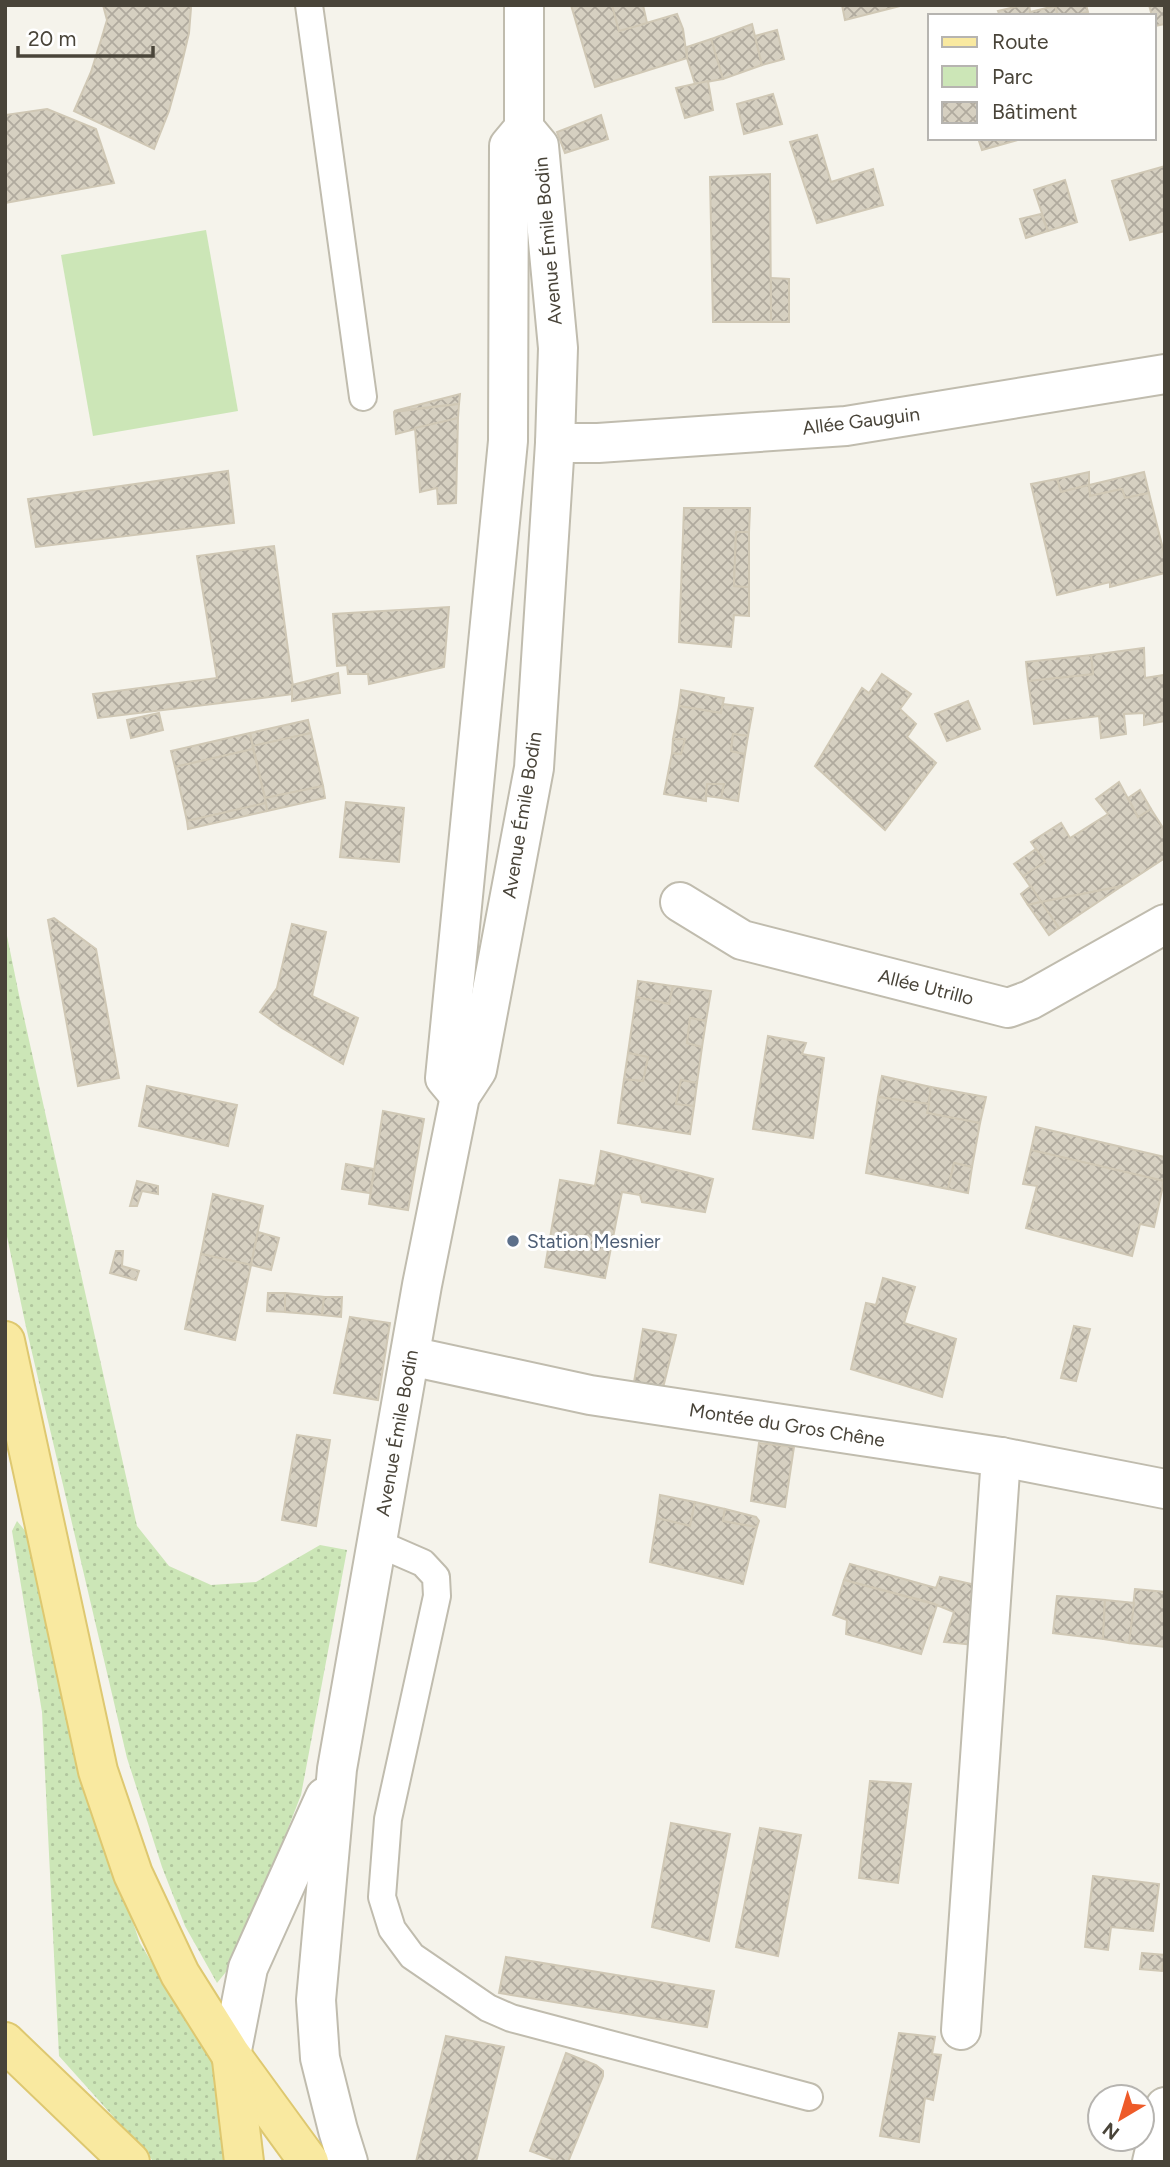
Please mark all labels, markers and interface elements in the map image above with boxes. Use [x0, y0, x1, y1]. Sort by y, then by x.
scale bar [18, 14, 152, 58]
legend [928, 14, 1156, 140]
text: 20 m [28, 26, 76, 51]
text: Route [992, 29, 1048, 54]
text: Parc [992, 64, 1033, 89]
text: Bâtiment [992, 99, 1077, 124]
street label: Avenue Émile Bodin [529, 156, 567, 326]
street label: Allée Gauguin [801, 402, 921, 440]
street label: Avenue Émile Bodin [497, 730, 547, 900]
street label: Allée Utrillo [876, 964, 976, 1010]
place label: Station Mesnier [527, 1230, 661, 1253]
marker: Station Mesnier [505, 1233, 521, 1249]
street label: Avenue Émile Bodin [371, 1348, 423, 1518]
street label: Montée du Gros Chêne [688, 1398, 886, 1452]
north arrow [1086, 2083, 1156, 2153]
text: N [1098, 2117, 1124, 2145]

